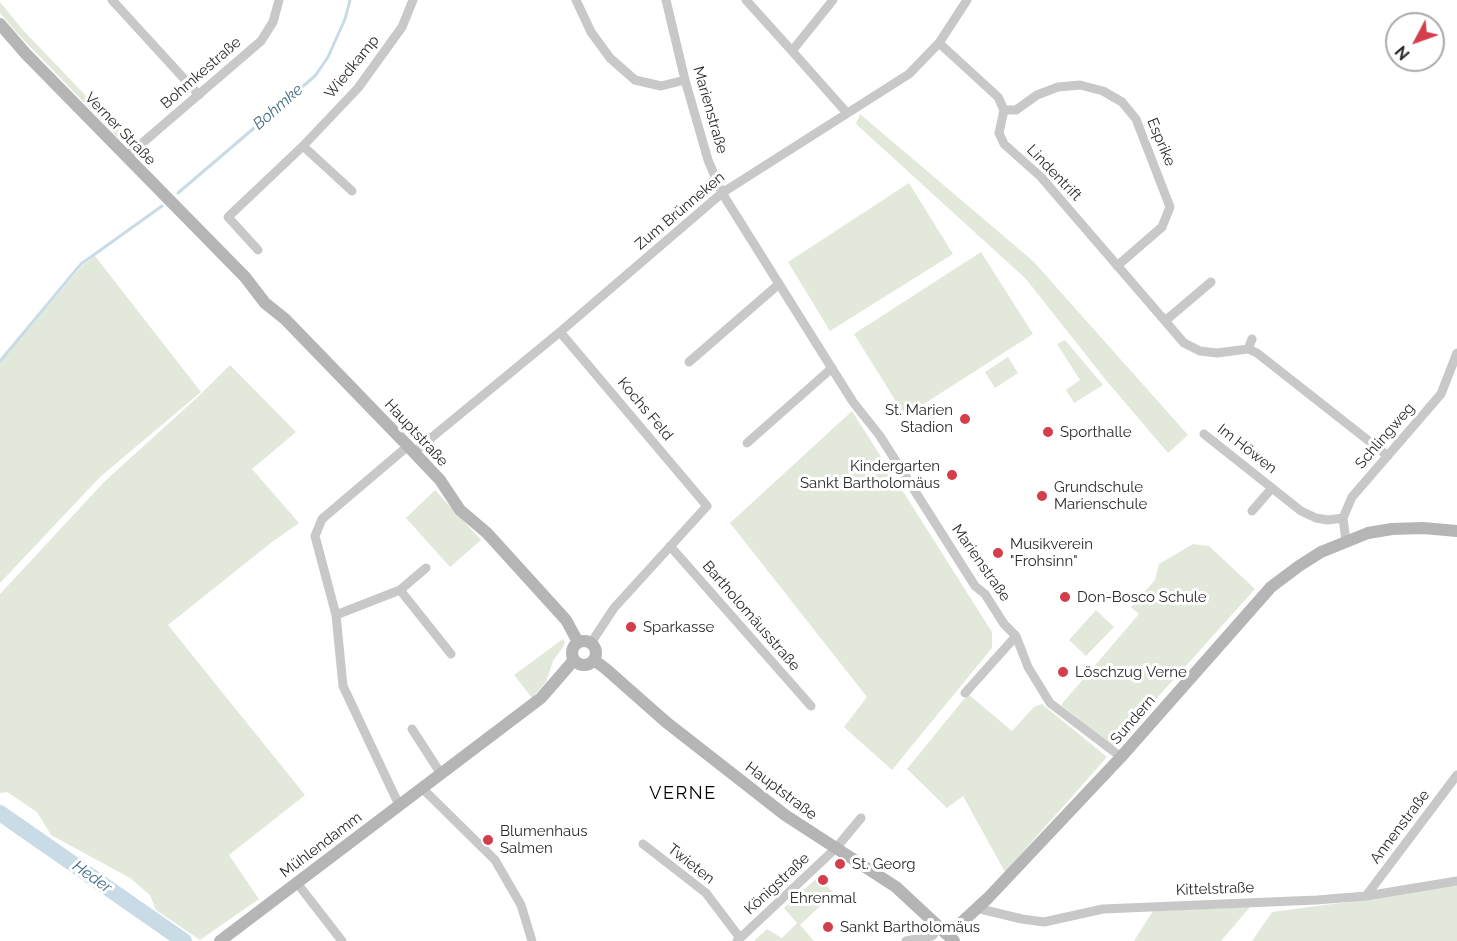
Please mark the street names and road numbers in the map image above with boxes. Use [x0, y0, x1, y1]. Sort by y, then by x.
street label: Wiedkamp [321, 32, 383, 102]
street label: Bohmkestraße [157, 33, 245, 113]
street label: Marienstraße [689, 64, 731, 156]
street label: Verner Straße [81, 89, 159, 169]
street label: Esprike [1143, 115, 1179, 169]
street label: Lindentrift [1023, 141, 1085, 205]
street label: Zum Brünneken [632, 168, 728, 254]
street label: Kochs Feld [613, 374, 677, 444]
street label: Hauptstraße [380, 396, 452, 470]
street label: Schlingweg [1351, 399, 1419, 473]
street label: Im Höwen [1214, 420, 1280, 478]
street label: Marienstraße [948, 521, 1014, 605]
street label: Bartholomäusstraße [698, 557, 804, 675]
street label: Sundern [1107, 692, 1159, 748]
street label: Hauptstraße [742, 758, 820, 824]
street label: Annenstraße [1366, 786, 1434, 868]
street label: Mühlendamm [277, 808, 365, 882]
street label: Twieten [664, 840, 718, 888]
street label: Königstraße [741, 849, 813, 919]
street label: Kittelstraße [1175, 879, 1255, 899]

